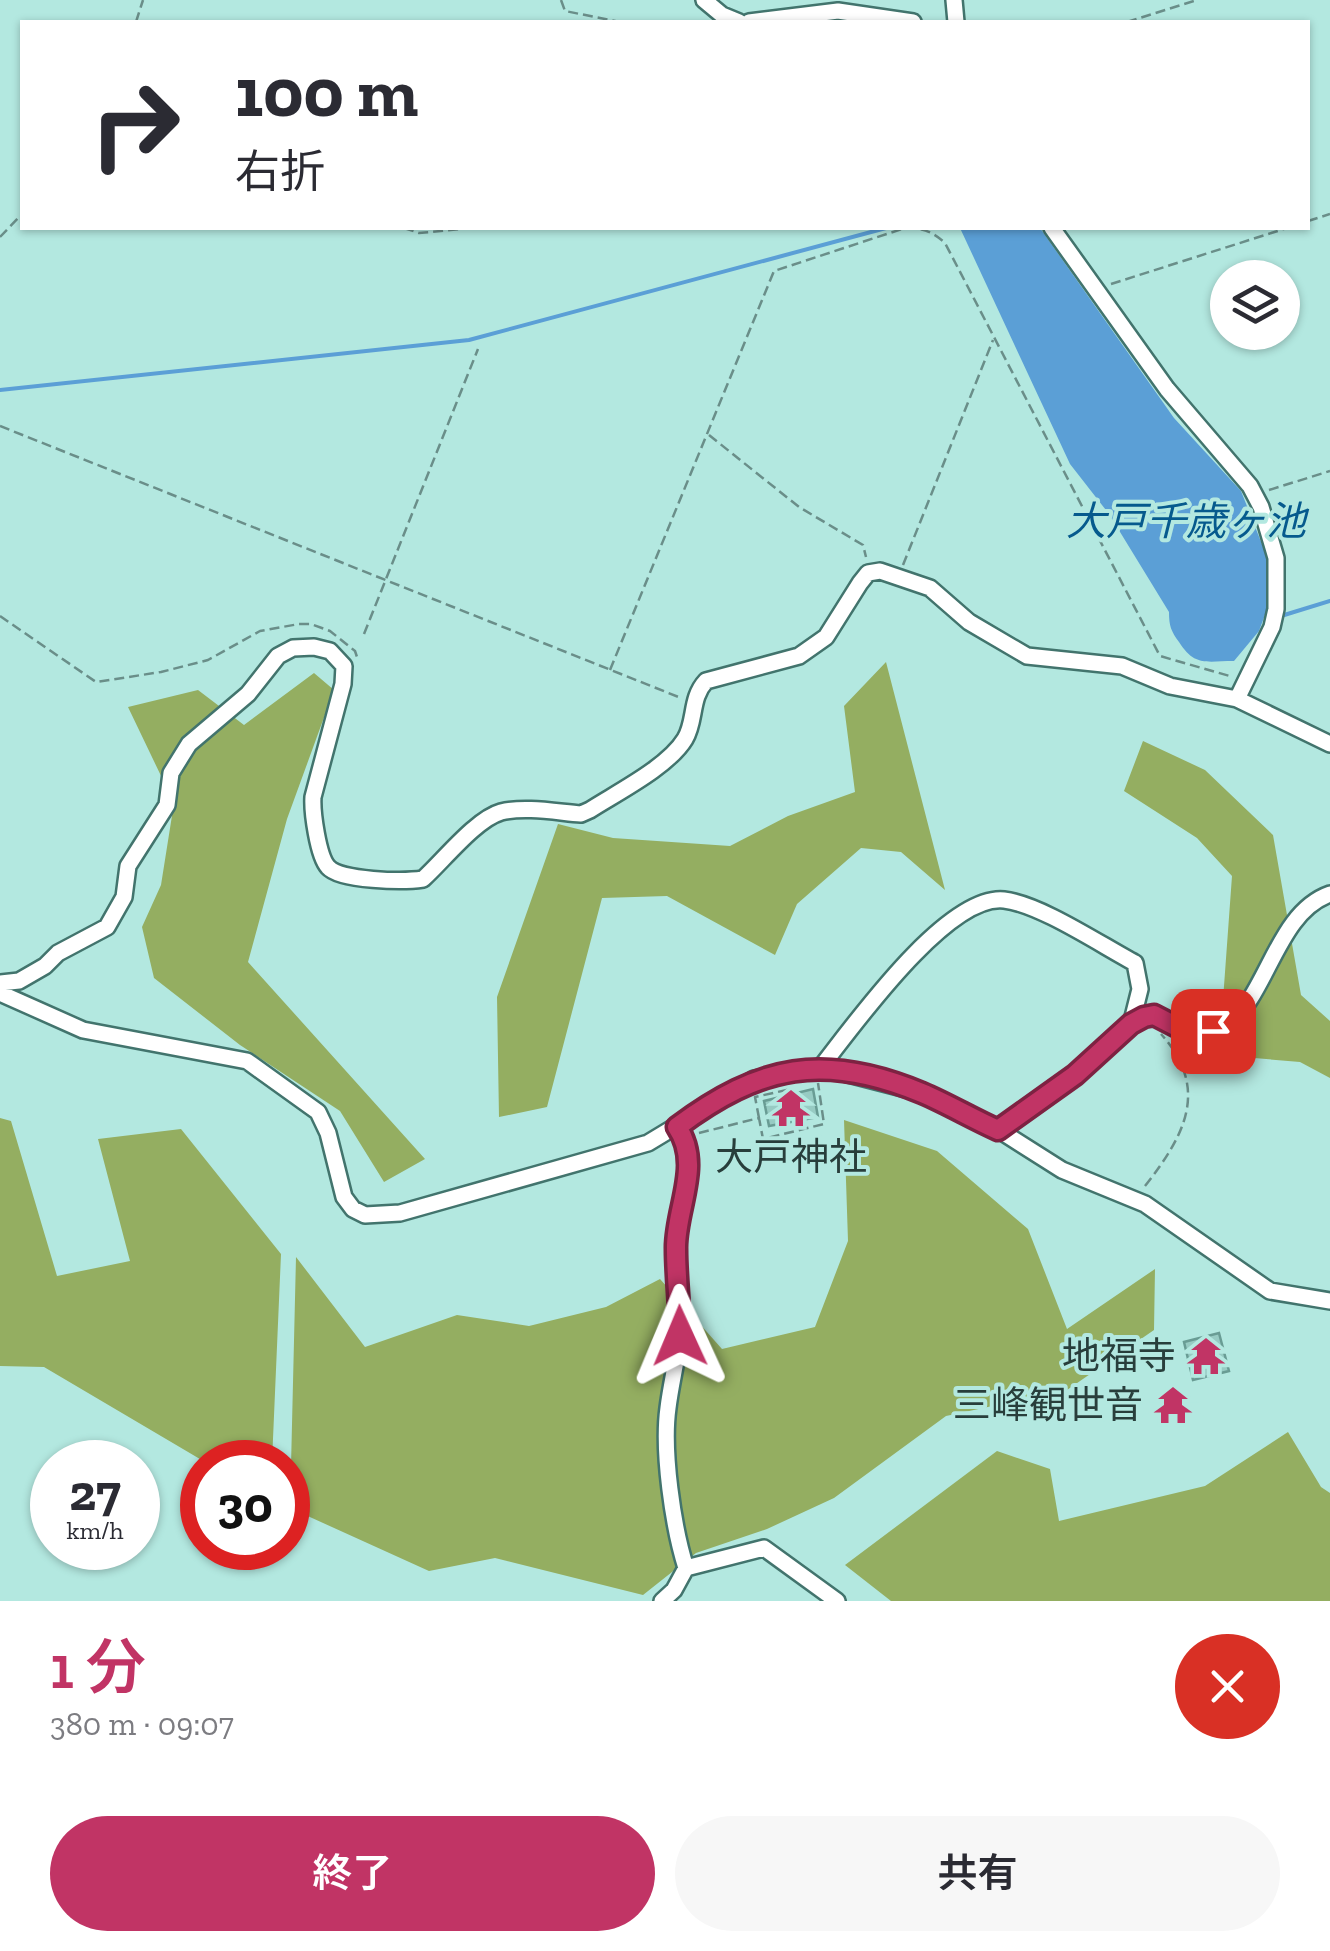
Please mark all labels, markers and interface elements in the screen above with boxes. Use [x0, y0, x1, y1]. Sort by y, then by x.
text: 100 m [235, 50, 418, 134]
icon: right [70, 60, 200, 190]
text: 右折 [235, 145, 325, 199]
map controls [1210, 260, 1300, 350]
button: layers [1210, 260, 1300, 350]
water label: 大戸千歳ヶ池 [1066, 497, 1310, 545]
pin [1171, 989, 1256, 1074]
icon: arrive [1186, 1004, 1241, 1059]
temple icon: 大戸神社 [770, 1087, 812, 1129]
place label: 大戸神社 [715, 1134, 867, 1180]
position arrow [628, 1284, 732, 1388]
place label: 地福寺 [1062, 1333, 1176, 1379]
temple icon: 地福寺 [1185, 1335, 1227, 1377]
place label: 三峰観世音 [953, 1382, 1143, 1428]
temple icon: 三峰観世音 [1152, 1384, 1194, 1426]
speed limit sign: 30 [180, 1440, 310, 1570]
text: 27 [69, 1463, 121, 1523]
text: km/h [66, 1515, 124, 1545]
text: 1 分 [50, 1631, 146, 1703]
button: close [1175, 1634, 1280, 1739]
text: 380 m · 09:07 [50, 1705, 234, 1743]
button: 終了 [50, 1816, 655, 1931]
button: 共有 [675, 1816, 1280, 1931]

